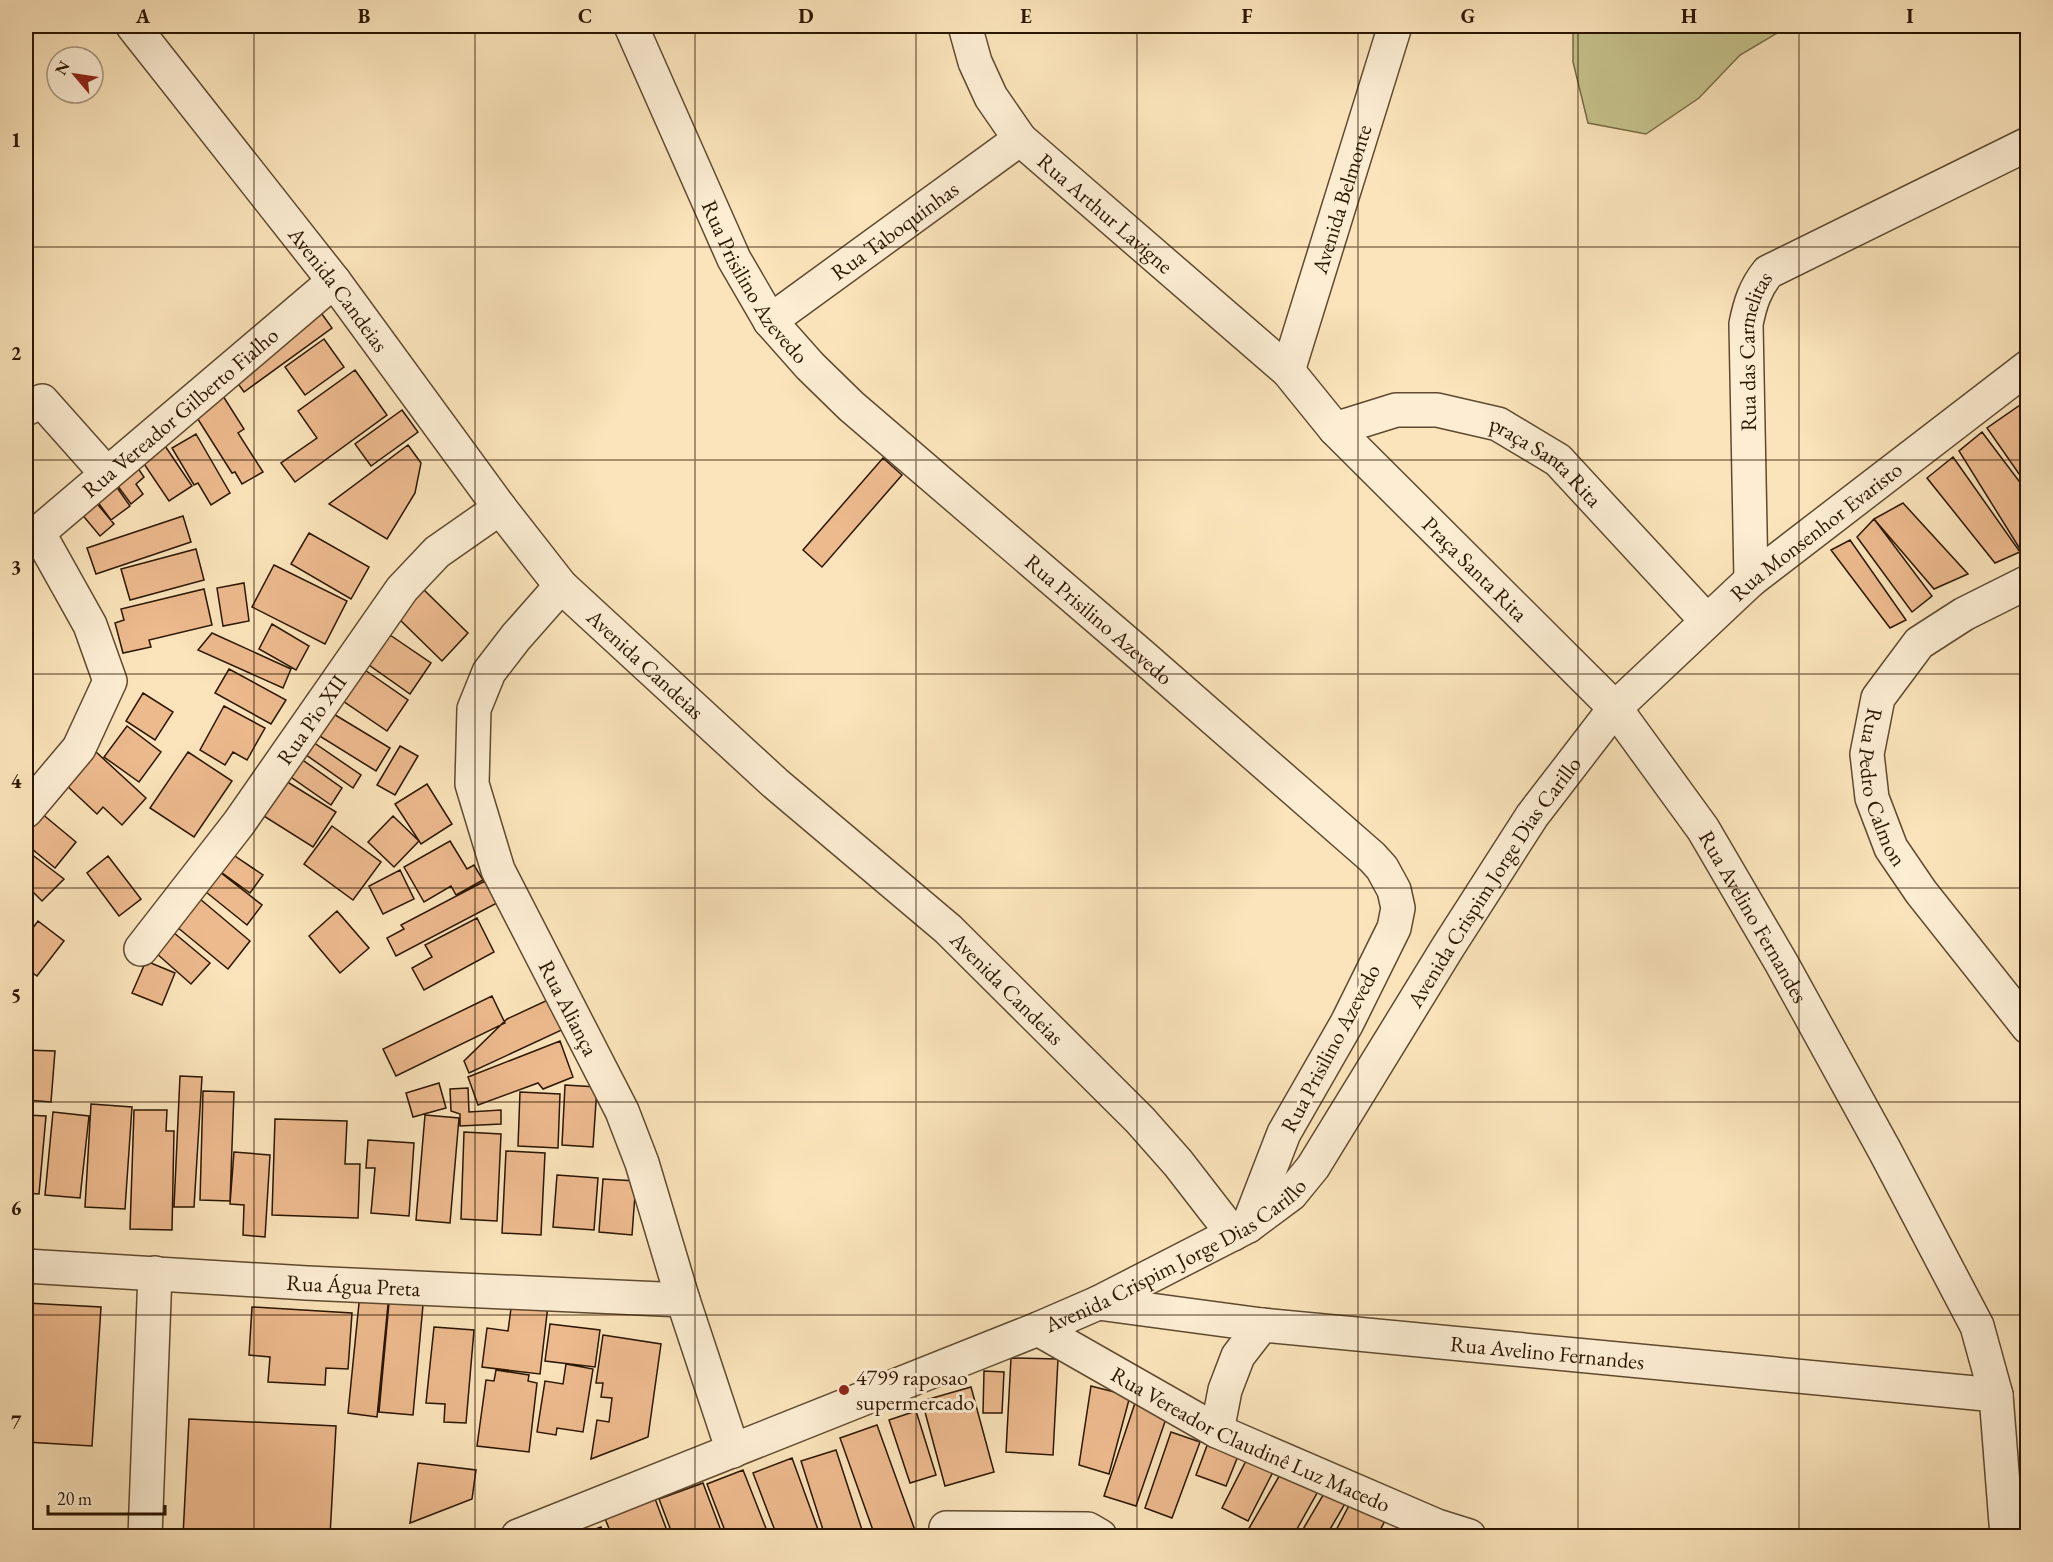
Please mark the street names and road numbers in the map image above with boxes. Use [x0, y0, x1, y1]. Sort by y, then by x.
street label: Avenida Belmonte [1305, 121, 1379, 278]
street label: Rua Arthur Lavigne [1031, 147, 1180, 281]
street label: Rua Taboquinhas [825, 175, 964, 287]
street label: Rua Prisilino Azevedo [695, 196, 815, 370]
street label: Avenida Candeias [281, 220, 395, 358]
street label: Rua das Carmelitas [1731, 265, 1779, 432]
street label: Rua Vereador Gilberto Fialho [76, 321, 285, 504]
street label: praça Santa Rita [1487, 409, 1609, 514]
street label: Rua Monsenhor Evaristo [1724, 455, 1908, 608]
street label: Praça Santa Rita [1416, 510, 1534, 628]
street label: Rua Prisilino Azevedo [1019, 548, 1179, 691]
street label: Avenida Candeias [580, 602, 710, 726]
street label: Rua Pio XII [270, 668, 354, 770]
street label: Rua Pedro Calmon [1851, 706, 1913, 872]
street label: Avenida Crispim Jorge Dias Carillo [1400, 750, 1588, 1014]
street label: Rua Avelino Fernandes [1692, 825, 1815, 1008]
street label: Avenida Candeias [943, 925, 1070, 1052]
street label: Rua Aliança [532, 955, 605, 1061]
street label: Rua Prisilino Azevedo [1274, 959, 1387, 1137]
street label: Avenida Crispim Jorge Dias Carillo [1039, 1172, 1313, 1340]
street label: Rua Água Preta [286, 1268, 421, 1303]
street label: Rua Avelino Fernandes [1449, 1329, 1646, 1376]
street label: Rua Vereador Claudinê Luz Macedo [1106, 1360, 1395, 1519]

